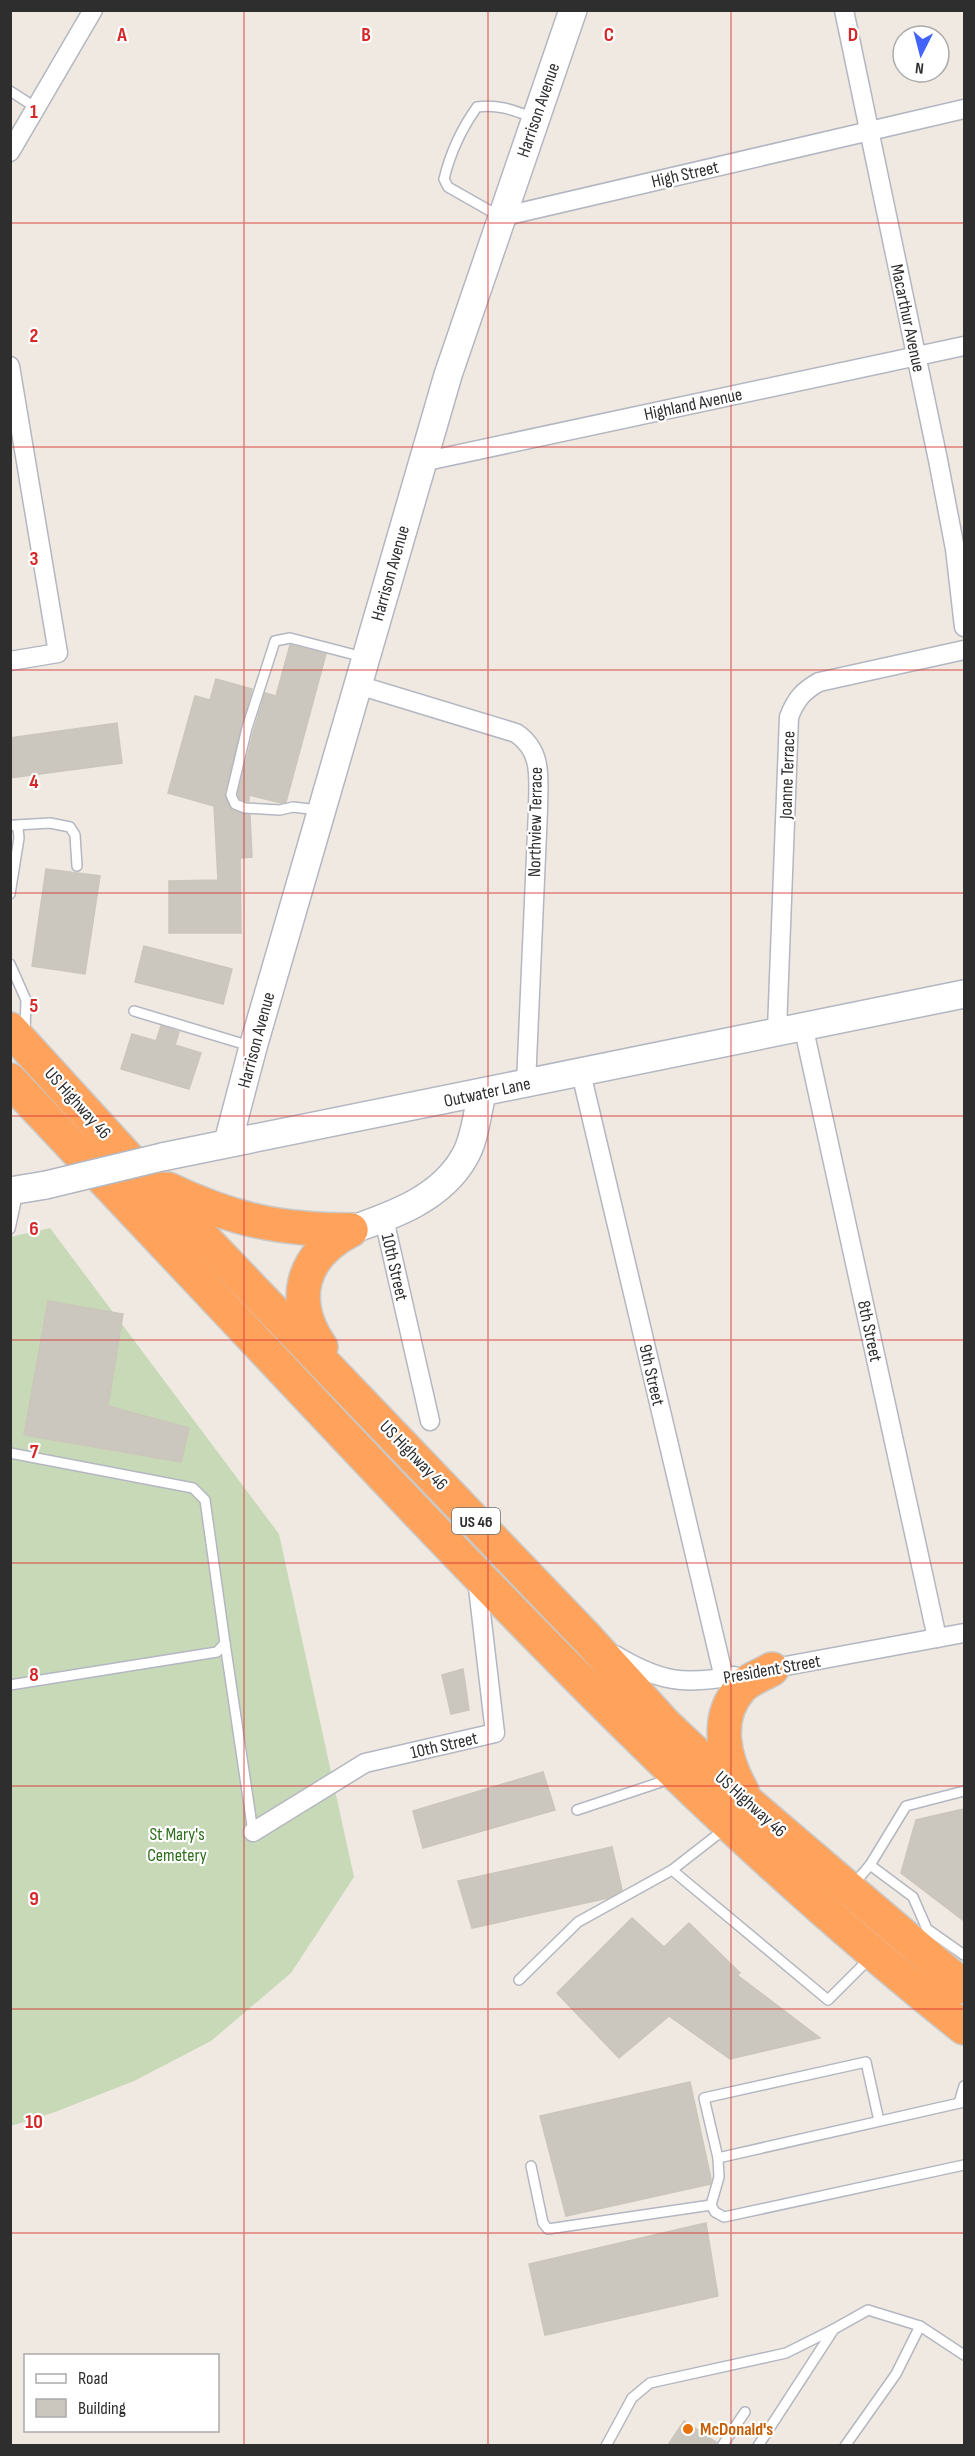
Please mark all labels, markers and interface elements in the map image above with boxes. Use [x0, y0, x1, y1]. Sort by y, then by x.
text: A [116, 23, 127, 47]
text: B [361, 23, 371, 47]
text: C [604, 23, 614, 47]
text: D [848, 23, 858, 47]
north arrow [891, 24, 951, 84]
text: N [914, 58, 925, 77]
street label: Harrison Avenue [513, 60, 564, 160]
text: 1 [30, 100, 38, 124]
street label: High Street [650, 156, 721, 192]
street label: Macarthur Avenue [886, 262, 929, 374]
text: 2 [30, 324, 38, 348]
street label: Highland Avenue [642, 384, 744, 425]
street label: Harrison Avenue [367, 523, 414, 623]
text: 3 [30, 547, 39, 571]
street label: Joanne Terrace [775, 731, 800, 820]
street label: Northview Terrace [524, 767, 547, 877]
text: 4 [29, 770, 39, 794]
street label: Harrison Avenue [234, 990, 279, 1090]
text: 5 [30, 994, 39, 1018]
street label: US Highway 46 [40, 1063, 115, 1143]
street label: Outwater Lane [442, 1073, 532, 1112]
text: 6 [29, 1217, 39, 1241]
street label: 10th Street [377, 1231, 413, 1303]
street label: 8th Street [853, 1299, 886, 1364]
street label: 9th Street [634, 1342, 669, 1408]
street label: US Highway 46 [375, 1416, 452, 1495]
text: 7 [30, 1440, 39, 1464]
road number: US 46 [452, 1508, 500, 1534]
street label: President Street [722, 1651, 823, 1688]
text: 8 [29, 1663, 39, 1687]
street label: 10th Street [408, 1727, 480, 1763]
street label: US Highway 46 [711, 1767, 791, 1842]
park label: St Mary's Cemetery [147, 1824, 207, 1866]
text: 9 [29, 1887, 39, 1911]
text: 10 [25, 2110, 43, 2134]
legend [24, 2354, 219, 2432]
text: Road [78, 2368, 108, 2389]
text: Building [78, 2398, 126, 2419]
place label: McDonald's [700, 2419, 773, 2440]
marker: McDonald's [681, 2422, 695, 2436]

